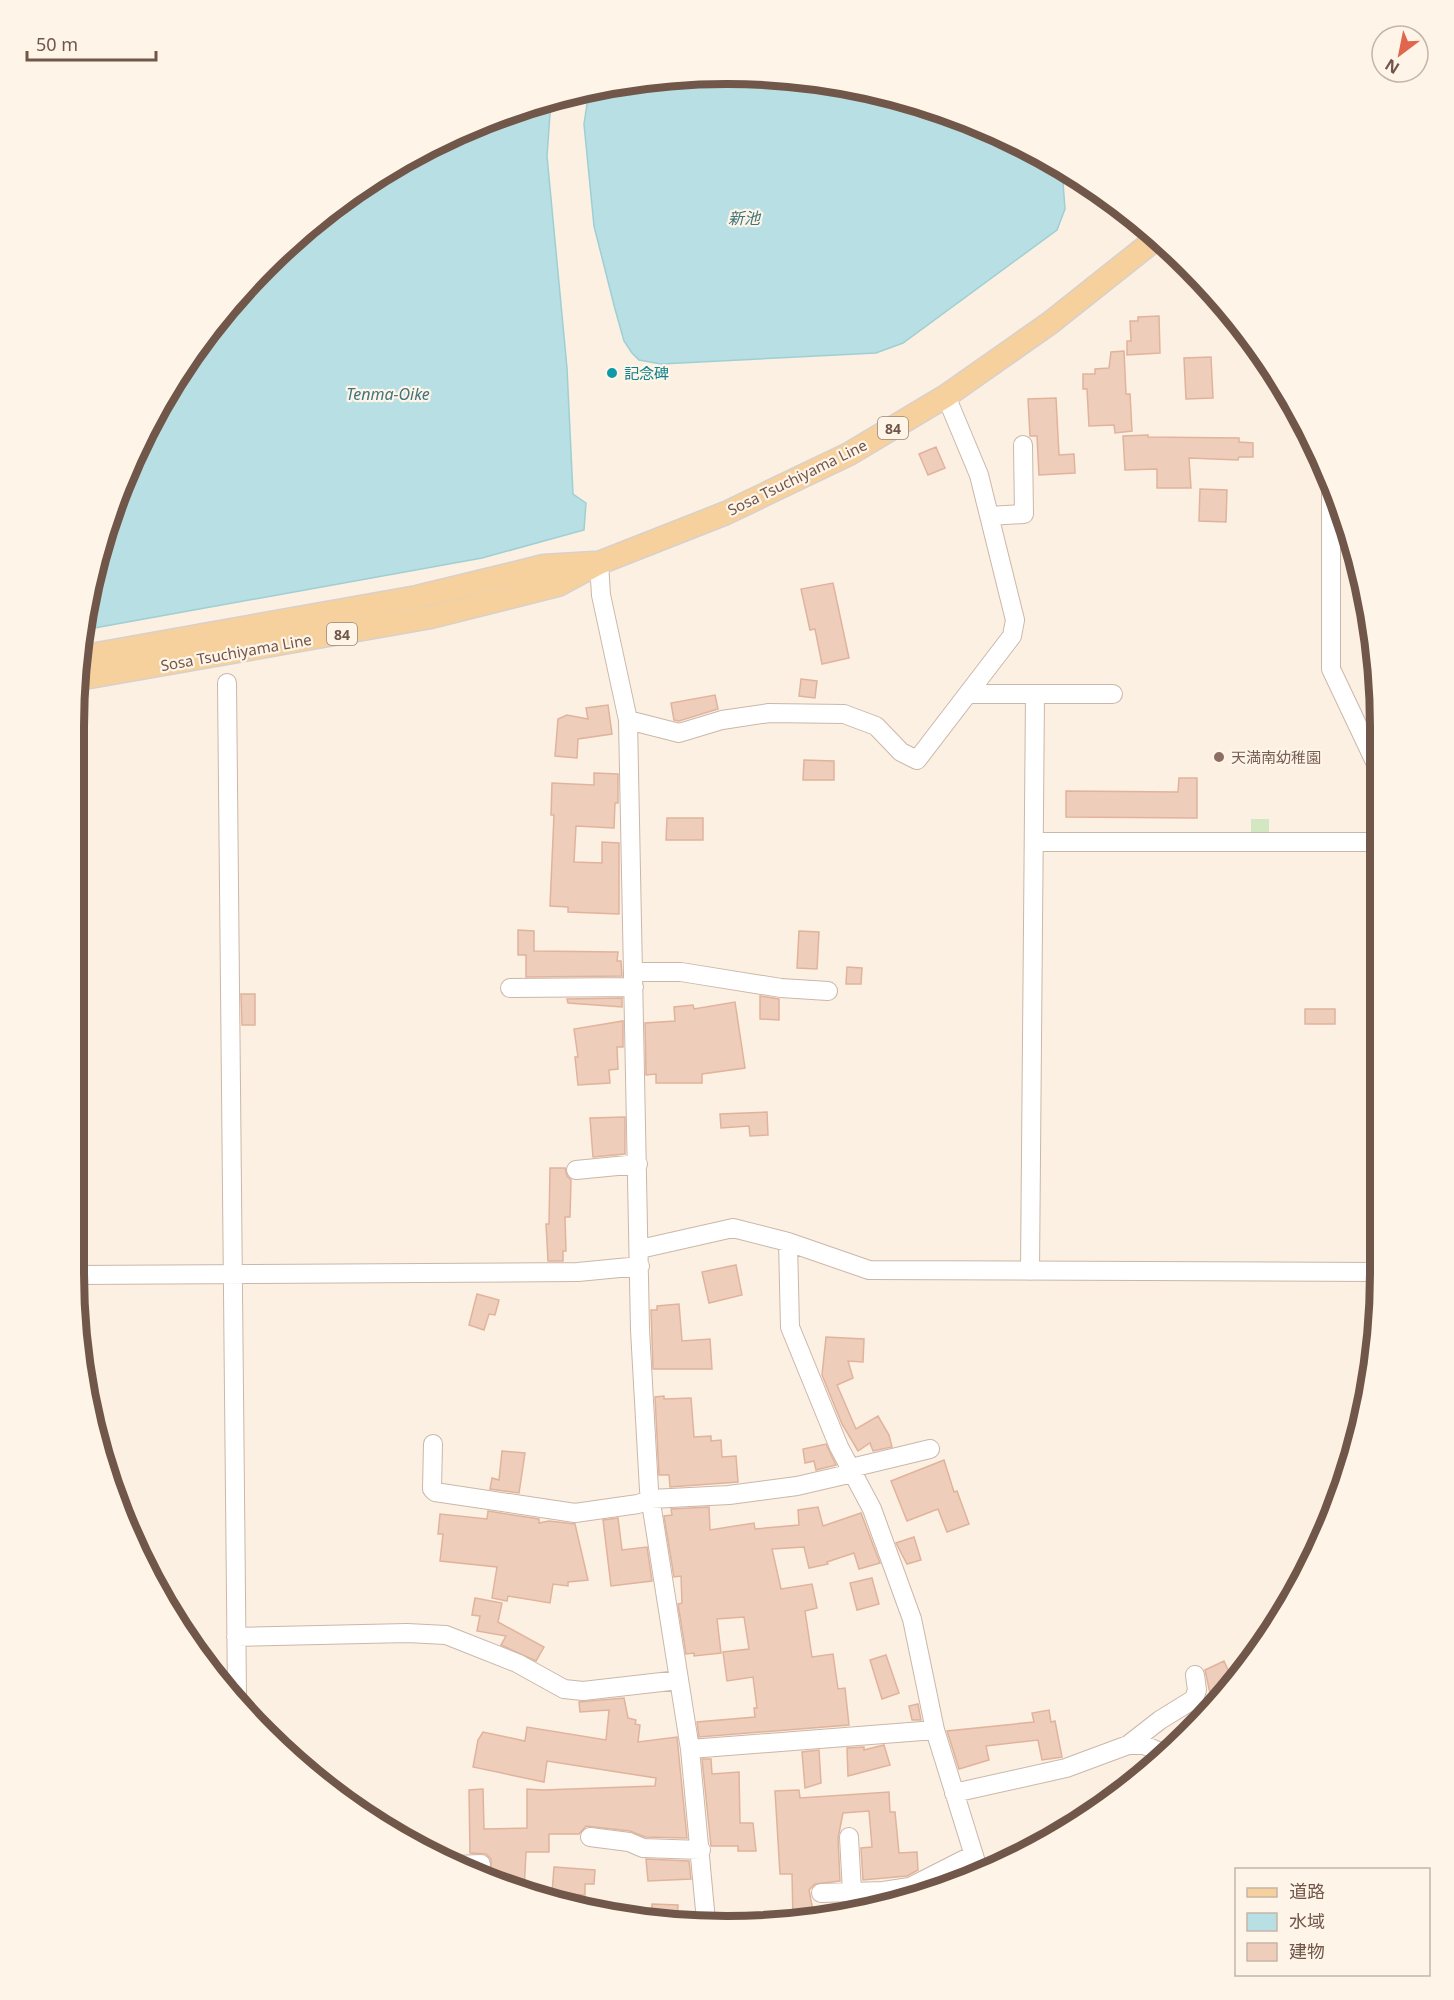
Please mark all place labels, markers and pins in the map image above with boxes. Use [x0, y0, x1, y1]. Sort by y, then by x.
place label: 記念碑 [624, 363, 669, 383]
marker: 記念碑 [605, 366, 619, 380]
place label: 天満南幼稚園 [1231, 747, 1321, 767]
marker: 天満南幼稚園 [1212, 750, 1226, 764]

